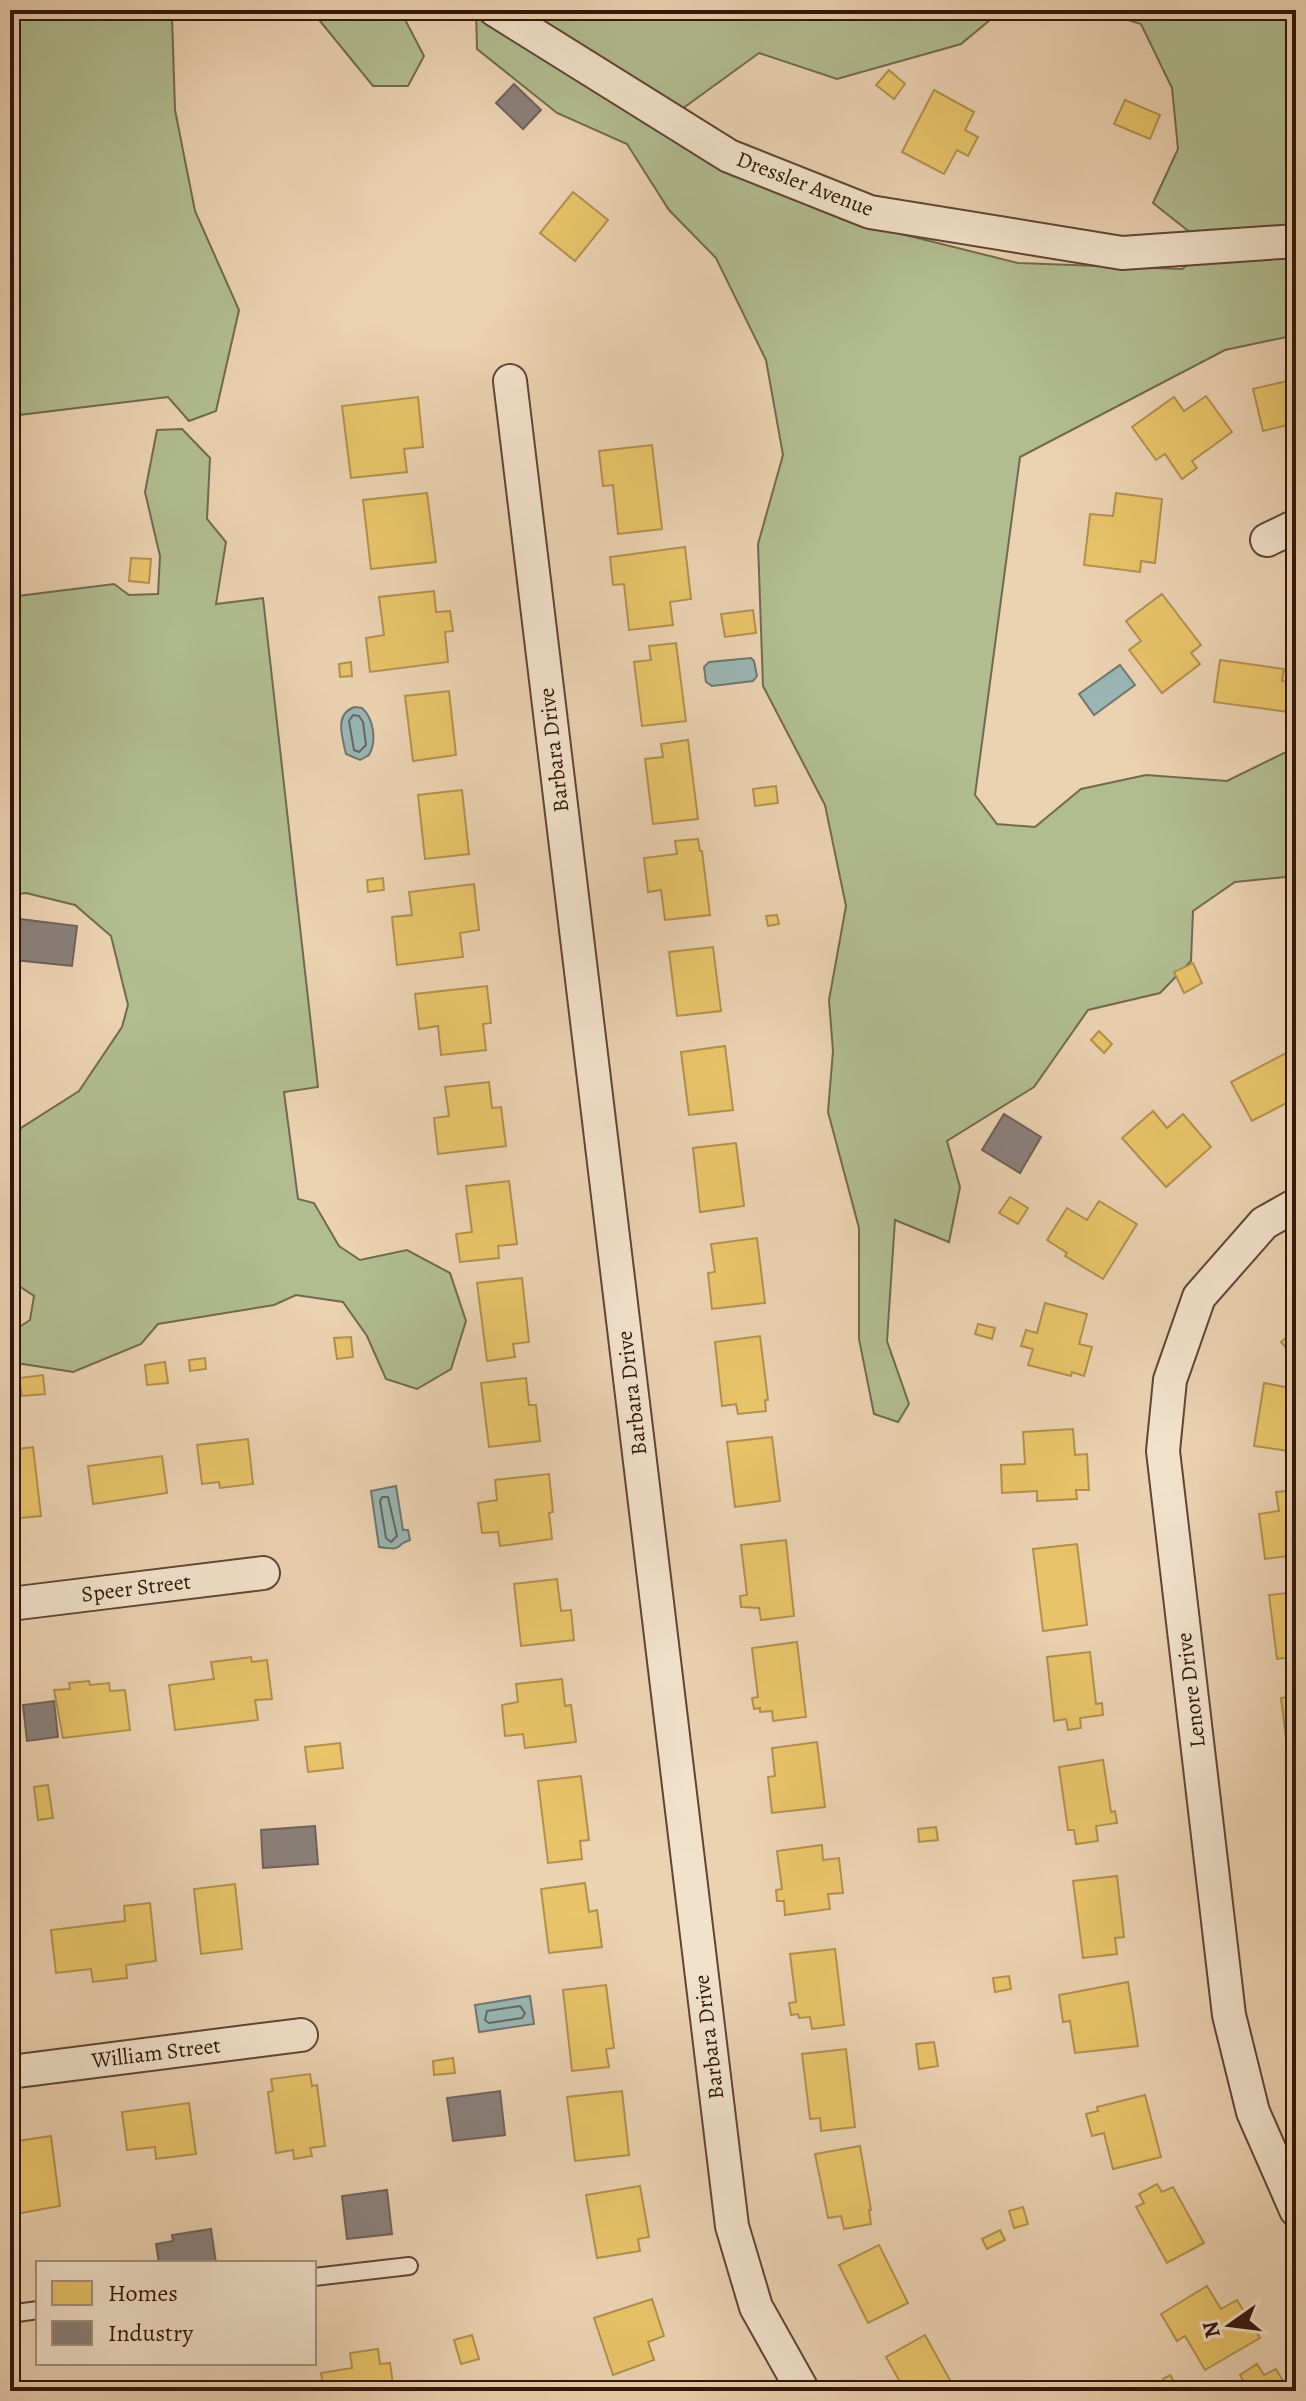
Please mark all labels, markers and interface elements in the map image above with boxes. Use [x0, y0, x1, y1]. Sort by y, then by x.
street label: Dressler Avenue [732, 144, 878, 224]
street label: Barbara Drive [531, 686, 577, 814]
street label: Barbara Drive [609, 1329, 655, 1457]
street label: Speer Street [80, 1566, 192, 1610]
street label: Lenore Drive [1169, 1631, 1213, 1749]
street label: Barbara Drive [686, 1973, 732, 2101]
street label: William Street [89, 2030, 222, 2076]
legend [36, 2261, 316, 2365]
text: Homes [108, 2277, 178, 2309]
north arrow [1190, 2285, 1270, 2365]
text: Industry [108, 2317, 194, 2349]
text: N [1195, 2318, 1228, 2341]

